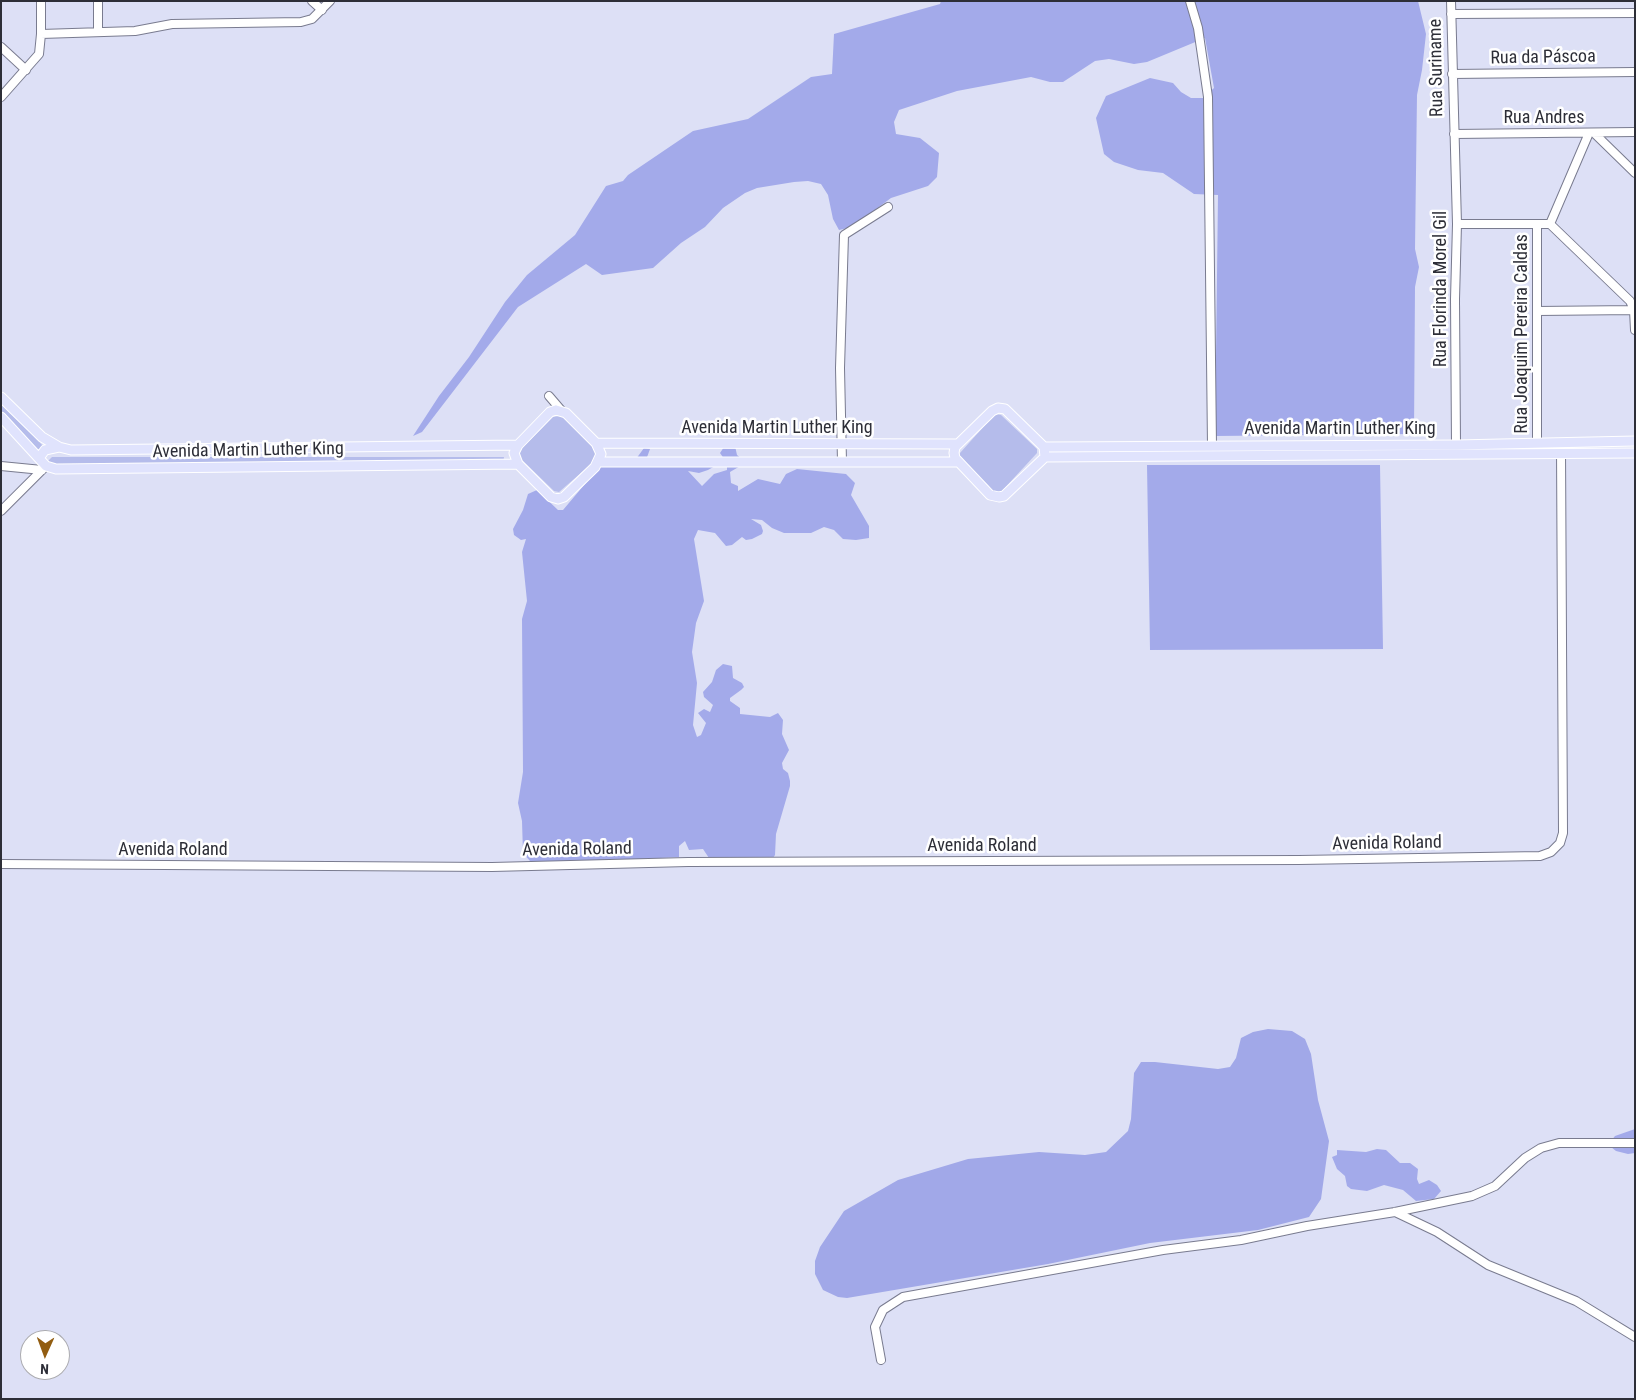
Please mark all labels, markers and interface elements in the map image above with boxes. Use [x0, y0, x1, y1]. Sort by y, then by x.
street label: Rua Suriname [1425, 19, 1449, 117]
street label: Rua da Páscoa [1490, 46, 1596, 70]
street label: Rua Andres [1504, 107, 1585, 129]
street label: Rua Florinda Morel Gil [1430, 211, 1452, 367]
street label: Rua Joaquim Pereira Caldas [1511, 234, 1533, 434]
street label: Avenida Martin Luther King [681, 417, 873, 439]
street label: Avenida Martin Luther King [1244, 418, 1436, 440]
street label: Avenida Martin Luther King [152, 439, 344, 463]
street label: Avenida Roland [1332, 832, 1442, 856]
street label: Avenida Roland [927, 835, 1037, 857]
street label: Avenida Roland [522, 838, 632, 862]
street label: Avenida Roland [118, 839, 228, 861]
north arrow [20, 1330, 70, 1380]
text: N [40, 1361, 49, 1377]

